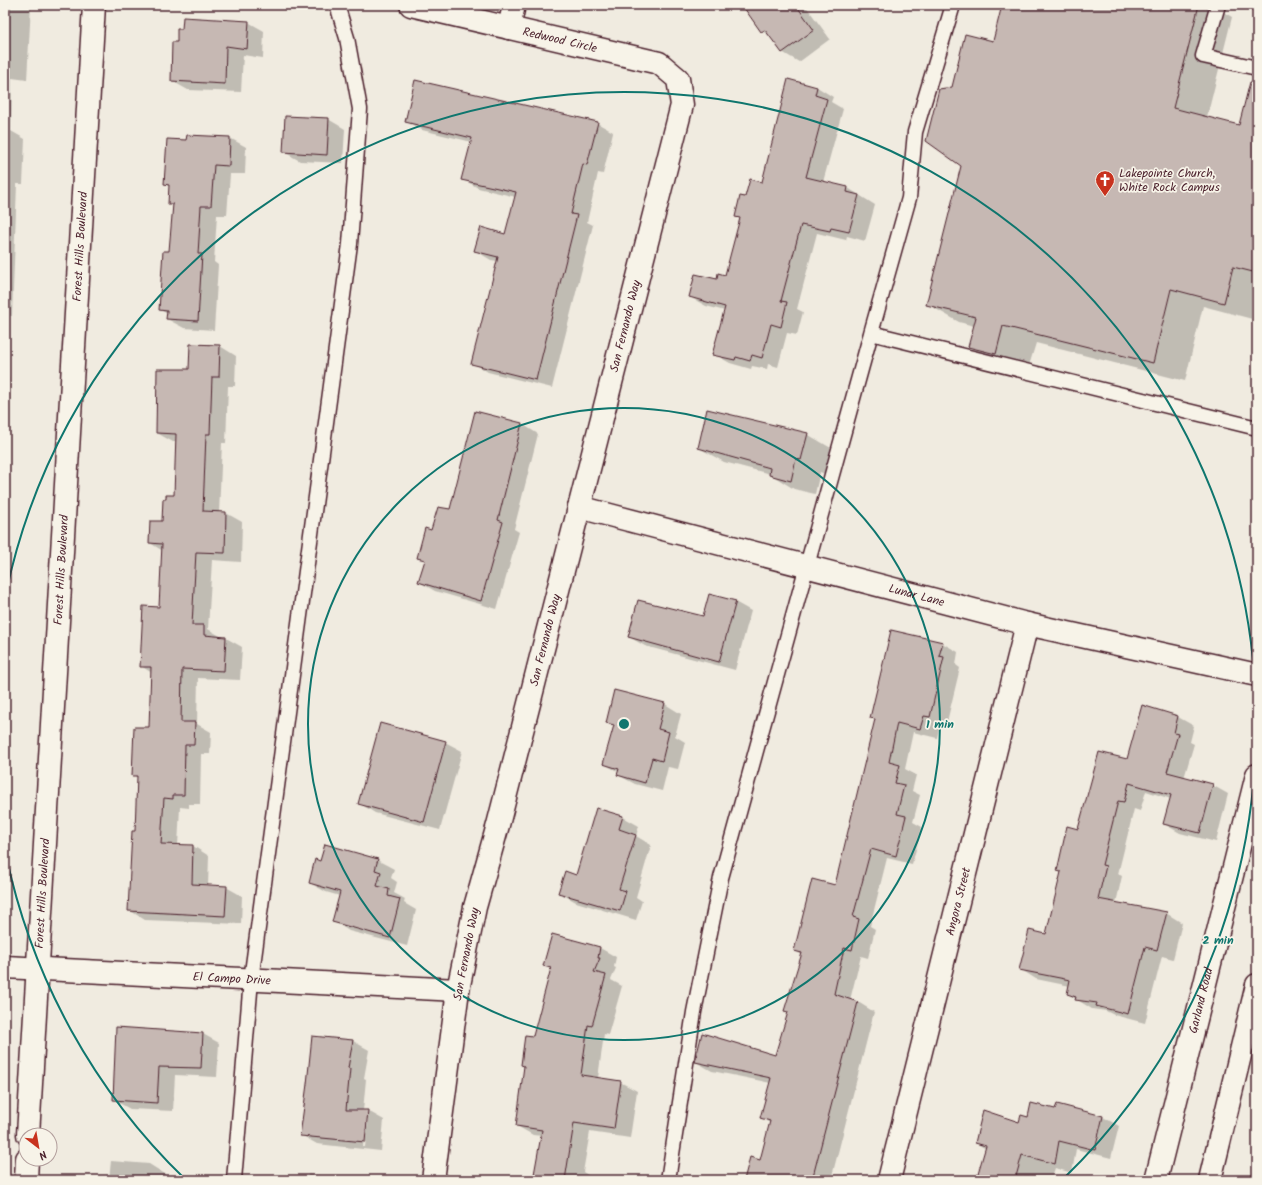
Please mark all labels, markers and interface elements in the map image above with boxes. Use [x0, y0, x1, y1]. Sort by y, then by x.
street label: Redwood Circle [521, 22, 600, 58]
place label: Lakepointe Church, White Rock Campus [1119, 164, 1220, 197]
church icon: Lakepointe Church, White Rock Campus [1094, 169, 1116, 197]
street label: Forest Hills Boulevard [68, 190, 93, 302]
street label: San Fernando Way [605, 278, 646, 374]
street label: Forest Hills Boulevard [49, 513, 74, 626]
street label: Lunar Lane [886, 579, 947, 612]
street label: San Fernando Way [525, 592, 566, 688]
text: 1 min [926, 715, 954, 734]
centre of rings [617, 717, 631, 731]
street label: Forest Hills Boulevard [30, 837, 55, 949]
street label: Angora Street [941, 865, 976, 938]
street label: San Fernando Way [448, 906, 485, 1002]
text: 2 min [1202, 931, 1234, 950]
street label: Garland Road [1184, 965, 1219, 1035]
street label: El Campo Drive [192, 968, 272, 991]
north arrow [18, 1127, 58, 1167]
text: N [35, 1145, 50, 1164]

